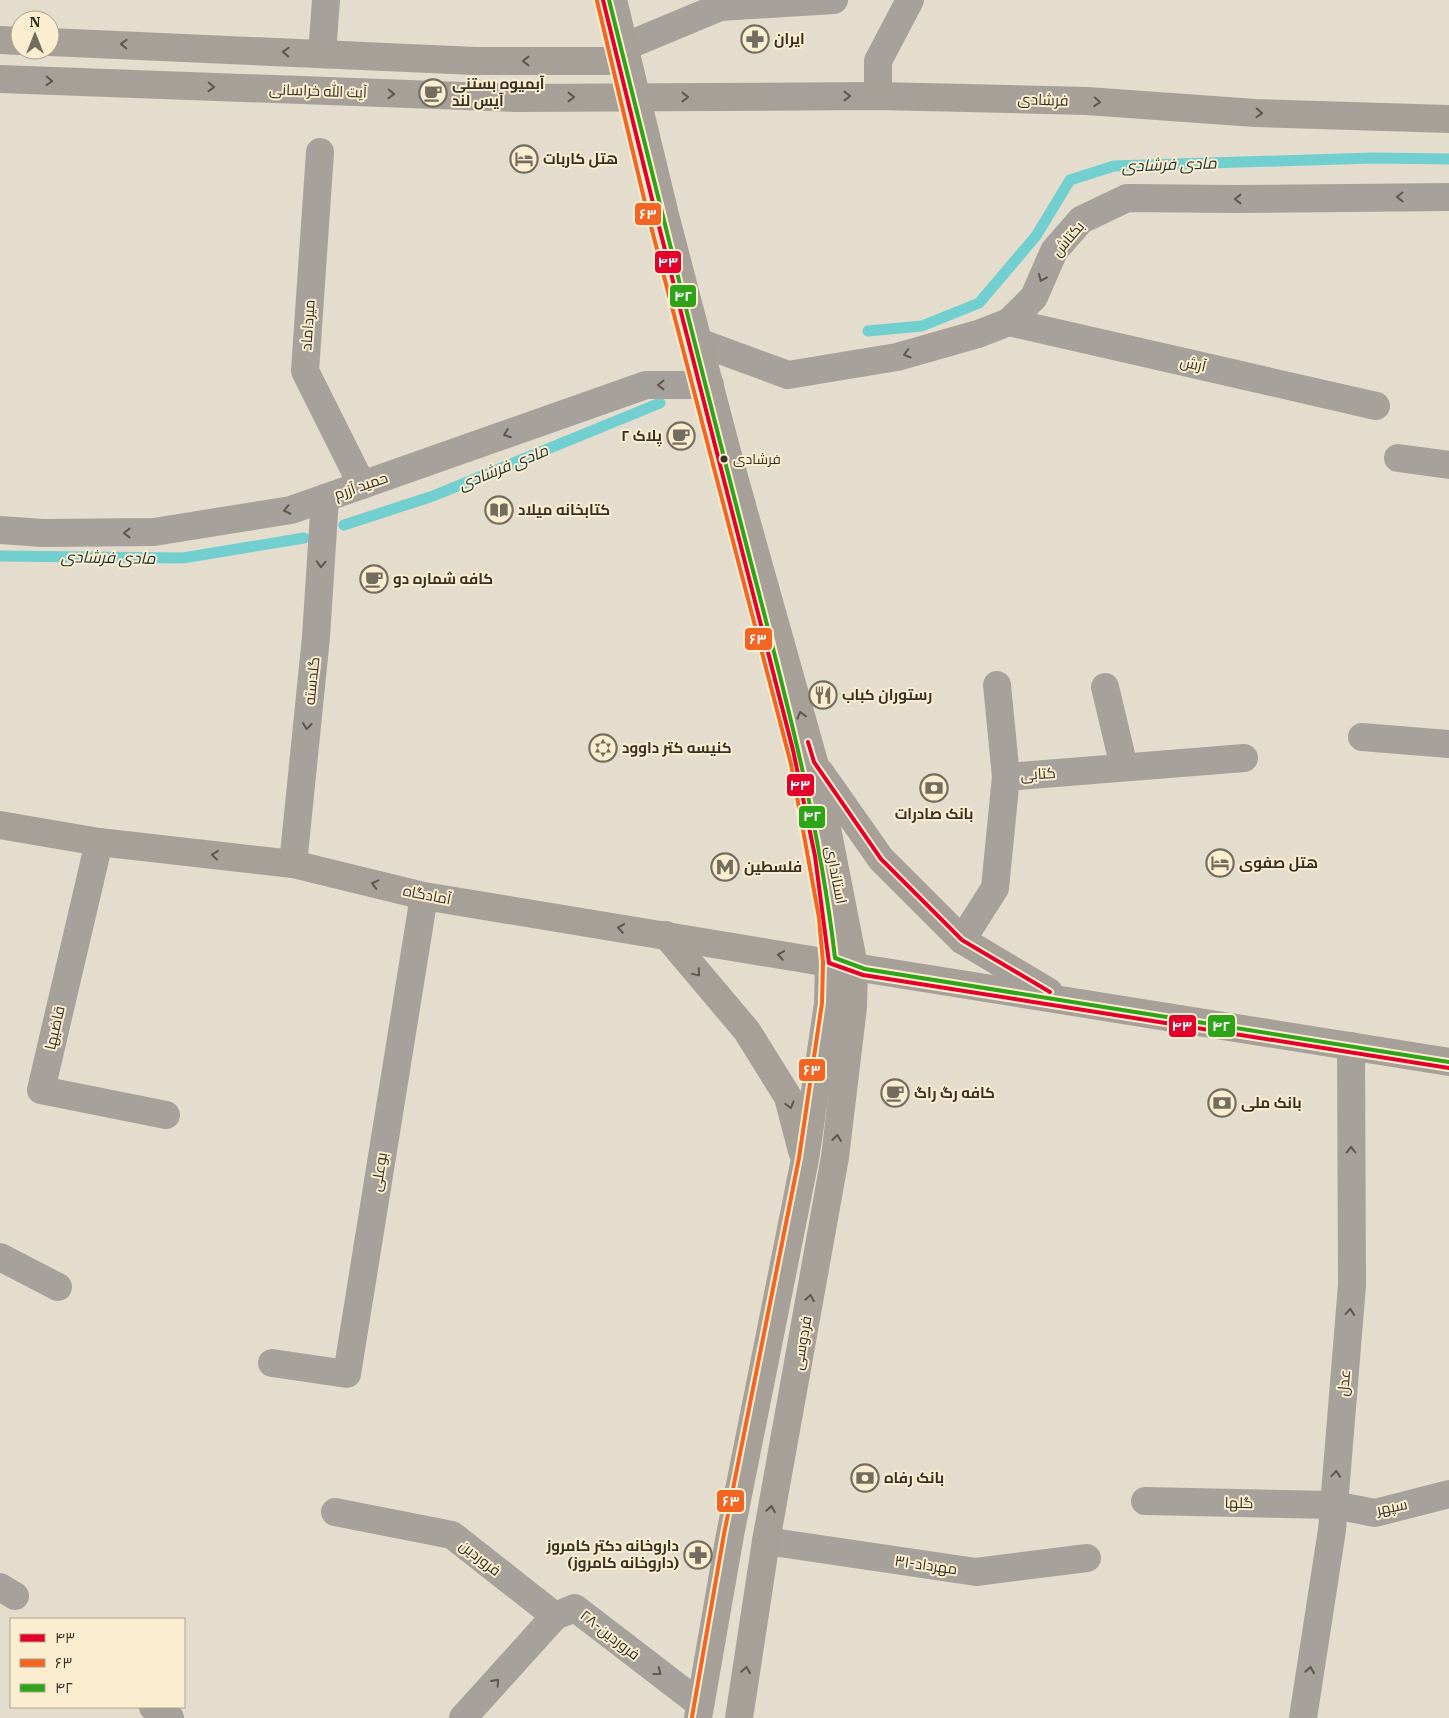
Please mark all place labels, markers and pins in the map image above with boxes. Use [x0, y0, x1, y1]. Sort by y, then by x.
pharmacy icon: ایران [740, 24, 770, 54]
place label: ایران [774, 29, 805, 48]
place label: آبمیوه بستنی آیس لند [452, 74, 545, 110]
cafe icon: آبمیوه بستنی آیس لند [418, 78, 448, 108]
hotel icon: هتل کاربات [509, 144, 539, 174]
place label: هتل کاربات [543, 149, 618, 168]
cafe icon: پلاک ۲ [666, 421, 696, 451]
place label: پلاک ۲ [621, 426, 663, 447]
place label: فرشادی [733, 450, 781, 468]
marker: فرشادی [719, 454, 729, 464]
library icon: کتابخانه میلاد [484, 495, 514, 525]
place label: کتابخانه میلاد [518, 500, 610, 519]
cafe icon: کافه شماره دو [359, 564, 389, 594]
place label: کافه شماره دو [393, 569, 493, 588]
restaurant icon: رستوران کباب [808, 680, 838, 710]
place label: رستوران کباب [842, 685, 932, 704]
synagogue icon: کنیسه کتر داوود [588, 733, 618, 763]
place label: کنیسه کتر داوود [622, 738, 732, 757]
bank icon: بانک صادرات [919, 773, 949, 803]
place label: بانک صادرات [895, 804, 973, 823]
hotel icon: هتل صفوی [1205, 848, 1235, 878]
metro station icon: فلسطین [710, 852, 740, 882]
place label: هتل صفوی [1239, 853, 1318, 872]
place label: فلسطین [744, 857, 802, 876]
cafe icon: کافه رگ راگ [880, 1078, 910, 1108]
place label: کافه رگ راگ [914, 1083, 995, 1102]
bank icon: بانک ملی [1207, 1088, 1237, 1118]
place label: بانک ملی [1241, 1093, 1302, 1112]
bank icon: بانک رفاه [850, 1463, 880, 1493]
place label: بانک رفاه [884, 1468, 944, 1487]
place label: داروخانه دکتر کامروز (داروخانه کامروز) [546, 1536, 679, 1572]
pharmacy icon: داروخانه دکتر کامروز (داروخانه کامروز) [683, 1540, 713, 1570]

